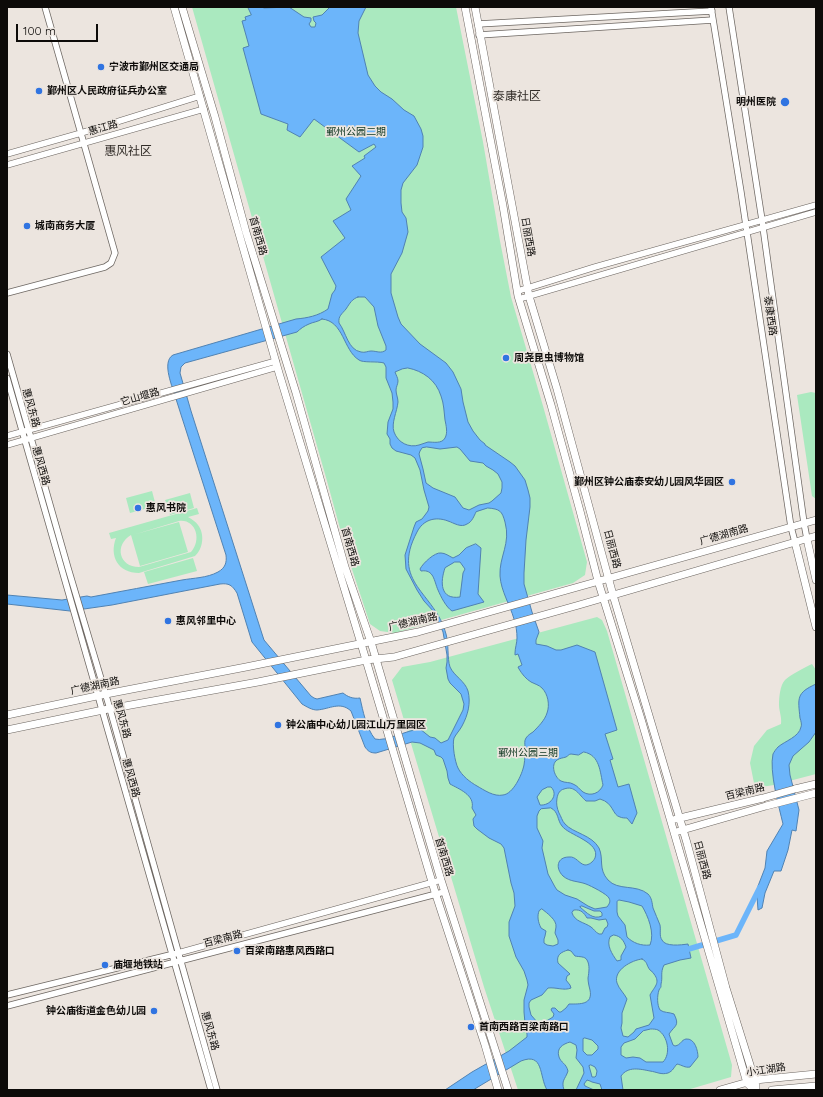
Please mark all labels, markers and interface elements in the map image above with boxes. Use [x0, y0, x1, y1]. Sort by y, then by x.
scale bar [18, 16, 100, 42]
text: 100 m [23, 23, 56, 38]
place label: 宁波市鄞州区交通局 [109, 61, 199, 73]
marker: 宁波市鄞州区交通局 [96, 62, 106, 72]
place label: 鄞州区人民政府征兵办公室 [47, 85, 167, 97]
marker: 鄞州区人民政府征兵办公室 [34, 86, 44, 96]
district label: 泰康社区 [493, 89, 541, 103]
place label: 明州医院 [736, 96, 776, 108]
marker: 明州医院 [779, 96, 791, 108]
street label: 惠江路 [87, 118, 119, 138]
park label: 鄞州公园二期 [326, 126, 386, 138]
district label: 惠风社区 [104, 144, 152, 158]
street label: 首南西路 [247, 215, 269, 257]
street label: 日丽西路 [519, 216, 537, 258]
place label: 城南商务大厦 [35, 220, 95, 232]
marker: 城南商务大厦 [22, 221, 32, 231]
street label: 泰康西路 [761, 295, 779, 337]
place label: 周尧昆虫博物馆 [514, 352, 584, 364]
marker: 周尧昆虫博物馆 [501, 353, 511, 363]
street label: 它山堰路 [119, 386, 161, 408]
street label: 惠风东路 [20, 387, 42, 429]
street label: 惠风西路 [30, 445, 52, 487]
place label: 鄞州区钟公庙泰安幼儿园风华园区 [574, 476, 724, 488]
marker: 鄞州区钟公庙泰安幼儿园风华园区 [727, 477, 737, 487]
place label: 惠风书院 [146, 502, 186, 514]
marker: 惠风书院 [133, 503, 143, 513]
street label: 广德湖南路 [698, 522, 750, 548]
street label: 首南西路 [339, 526, 361, 568]
street label: 日丽西路 [601, 528, 623, 570]
street label: 广德湖南路 [387, 611, 439, 633]
place label: 惠风邻里中心 [176, 615, 236, 627]
marker: 惠风邻里中心 [163, 616, 173, 626]
street label: 广德湖南路 [69, 675, 121, 697]
street label: 惠风东路 [111, 698, 133, 740]
place label: 钟公庙中心幼儿园江山万里园区 [286, 719, 426, 731]
marker: 钟公庙中心幼儿园江山万里园区 [273, 720, 283, 730]
park label: 鄞州公园三期 [498, 747, 558, 759]
street label: 惠风西路 [120, 757, 142, 799]
street label: 百梁南路 [724, 781, 766, 803]
street label: 首南西路 [432, 836, 456, 878]
street label: 日丽西路 [691, 839, 713, 881]
street label: 百梁南路 [202, 928, 244, 950]
place label: 百梁南路惠风西路口 [245, 945, 335, 957]
marker: 百梁南路惠风西路口 [232, 946, 242, 956]
place label: 庙堰地铁站 [113, 959, 163, 971]
marker: 庙堰地铁站 [100, 960, 110, 970]
place label: 钟公庙街道金色幼儿园 [46, 1005, 146, 1017]
marker: 钟公庙街道金色幼儿园 [149, 1006, 159, 1016]
street label: 惠风东路 [199, 1010, 221, 1052]
place label: 首南西路百梁南路口 [479, 1021, 569, 1033]
marker: 首南西路百梁南路口 [466, 1022, 476, 1032]
street label: 小江湖路 [745, 1061, 787, 1079]

